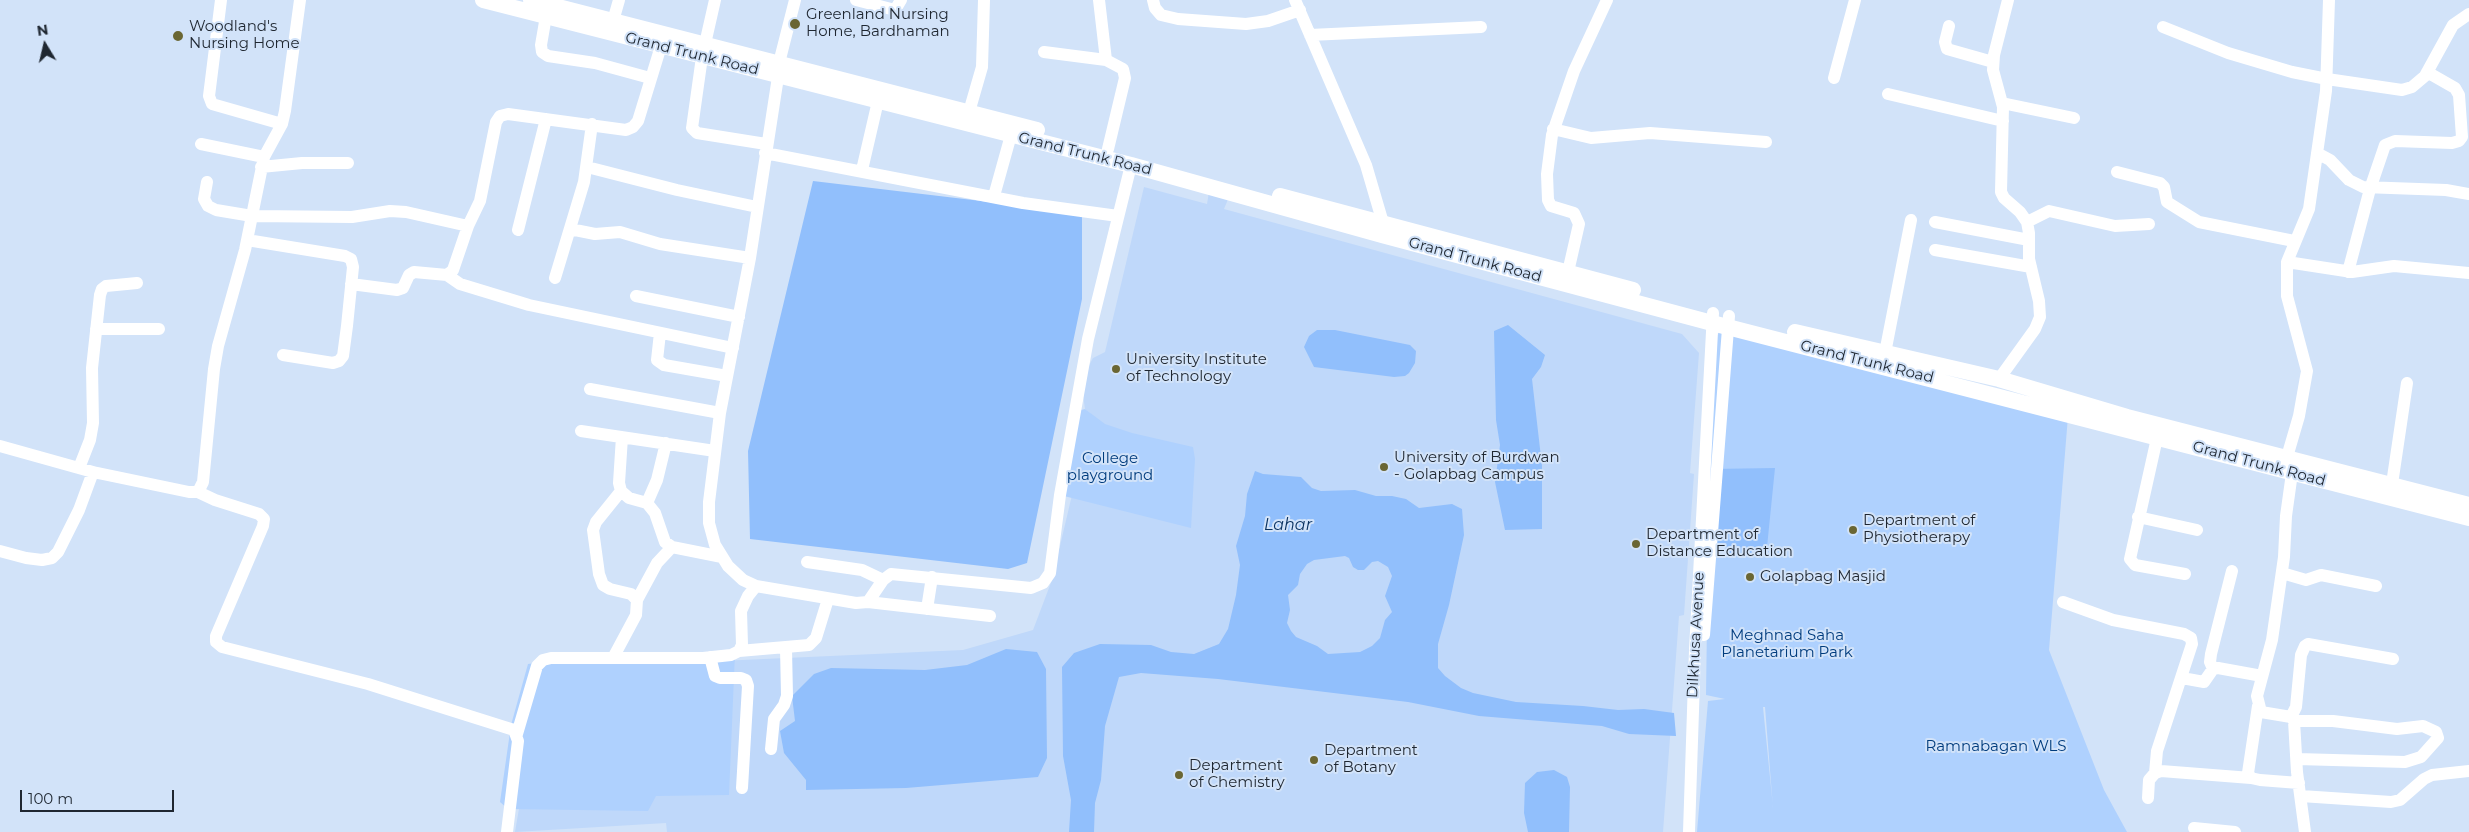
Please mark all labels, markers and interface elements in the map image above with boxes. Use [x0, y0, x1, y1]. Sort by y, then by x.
place label: Greenland Nursing Home, Bardhaman [806, 6, 950, 41]
marker: Greenland Nursing Home, Bardhaman [788, 17, 802, 31]
place label: Woodland's Nursing Home [189, 18, 300, 53]
north arrow [20, 20, 70, 70]
text: N [36, 20, 50, 40]
marker: Woodland's Nursing Home [171, 29, 185, 43]
street label: Grand Trunk Road [623, 29, 761, 79]
street label: Grand Trunk Road [1016, 129, 1154, 179]
street label: Grand Trunk Road [1407, 234, 1543, 286]
street label: Grand Trunk Road [1798, 337, 1936, 387]
place label: University Institute of Technology [1126, 351, 1267, 386]
marker: University Institute of Technology [1110, 363, 1122, 375]
street label: Grand Trunk Road [2191, 438, 2327, 490]
place label: University of Burdwan - Golapbag Campus [1394, 449, 1560, 484]
park label: College playground [1067, 450, 1153, 485]
marker: University of Burdwan - Golapbag Campus [1378, 461, 1390, 473]
place label: Department of Physiotherapy [1863, 512, 1975, 547]
water label: Lahar [1264, 515, 1312, 535]
marker: Department of Physiotherapy [1847, 524, 1859, 536]
place label: Department of Distance Education [1646, 526, 1793, 561]
marker: Department of Distance Education [1630, 538, 1642, 550]
place label: Golapbag Masjid [1760, 568, 1886, 586]
street label: Dilkhusa Avenue [1684, 571, 1708, 699]
marker: Golapbag Masjid [1744, 571, 1756, 583]
park label: Meghnad Saha Planetarium Park [1721, 627, 1853, 662]
park label: Ramnabagan WLS [1925, 738, 2067, 756]
place label: Department of Botany [1324, 742, 1418, 777]
marker: Department of Botany [1308, 754, 1320, 766]
place label: Department of Chemistry [1189, 757, 1285, 792]
marker: Department of Chemistry [1173, 769, 1185, 781]
scale bar [22, 780, 176, 812]
text: 100 m [28, 789, 73, 808]

